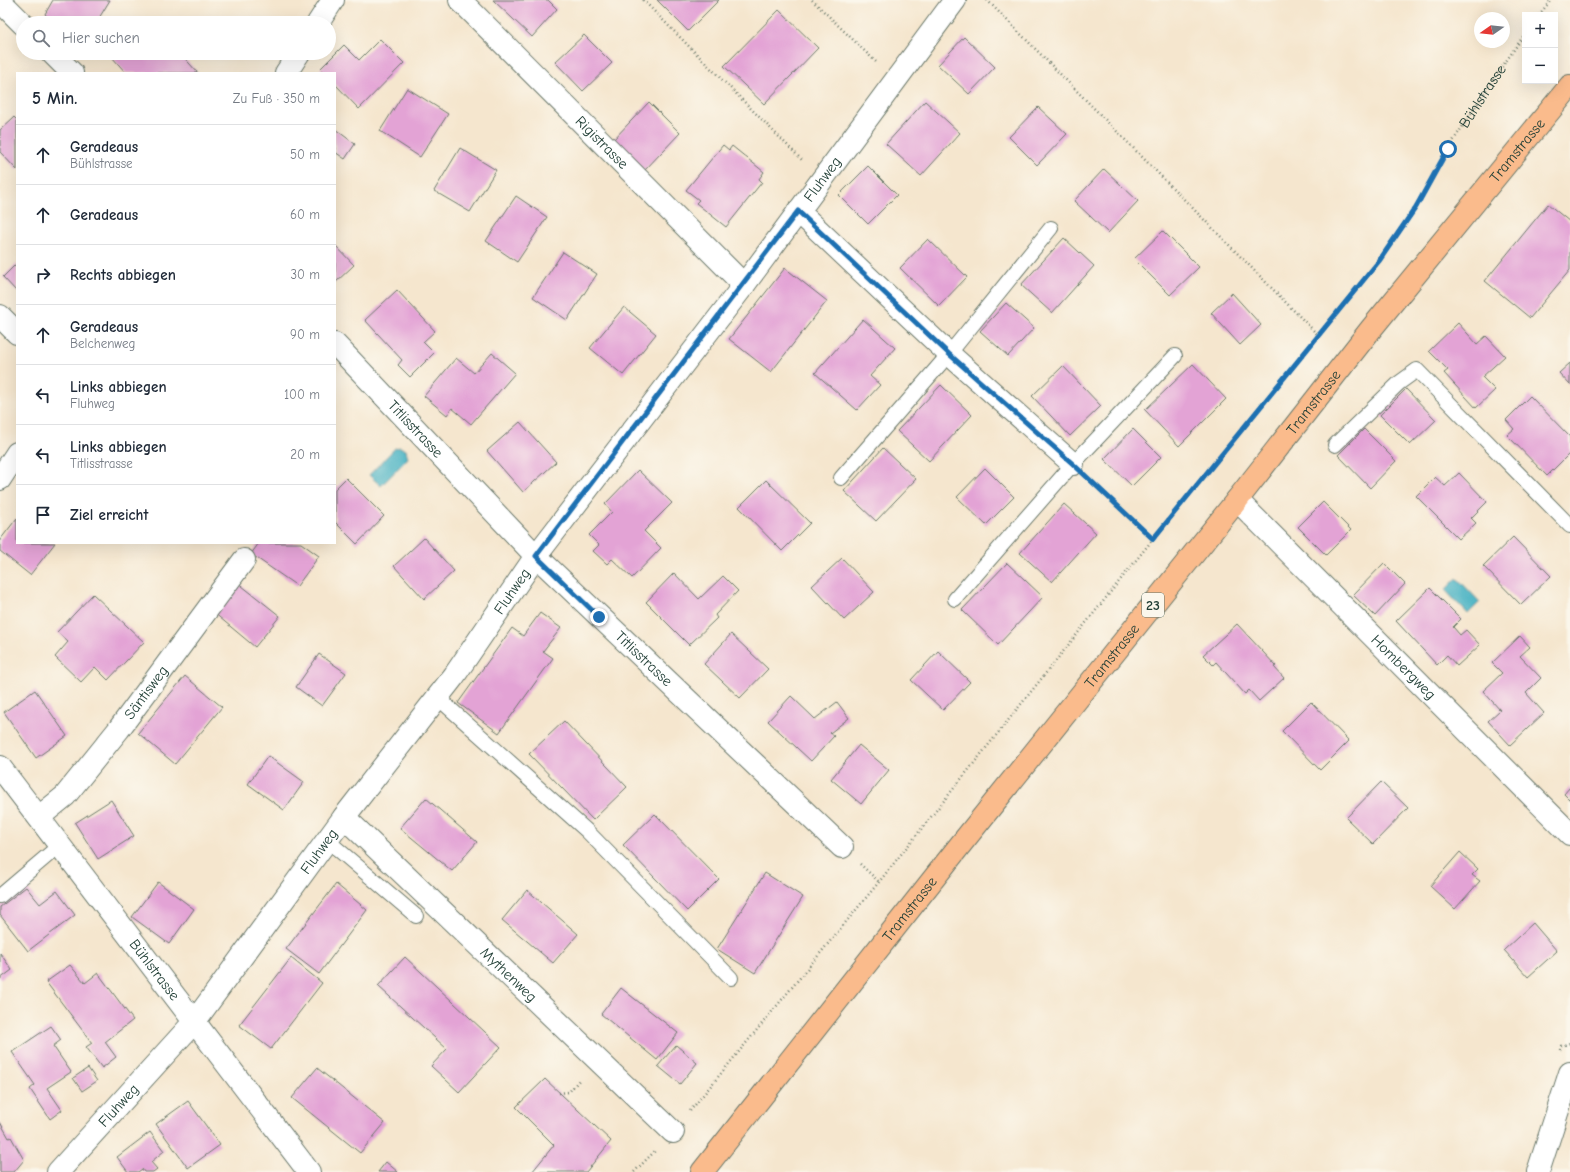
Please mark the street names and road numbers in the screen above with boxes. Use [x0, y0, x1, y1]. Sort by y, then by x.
street label: Bühlstrasse [1455, 61, 1510, 131]
street label: Rigistrasse [572, 112, 632, 173]
street label: Tramstrasse [1486, 114, 1549, 186]
street label: Fluhweg [800, 153, 845, 205]
street label: Tramstrasse [1282, 366, 1345, 438]
street label: Titlisstrasse [384, 396, 447, 462]
street label: Fluhweg [490, 565, 534, 618]
road number: 23 [1142, 593, 1164, 617]
street label: Tramstrasse [1081, 620, 1143, 692]
street label: Titlisstrasse [611, 627, 677, 690]
street label: Hombergweg [1367, 631, 1440, 703]
street label: Säntisweg [120, 662, 172, 723]
street label: Fluhweg [296, 825, 341, 878]
street label: Tramstrasse [878, 873, 941, 945]
street label: Bühlstrasse [126, 936, 184, 1004]
street label: Mythenweg [477, 943, 541, 1006]
street label: Fluhweg [94, 1080, 143, 1131]

